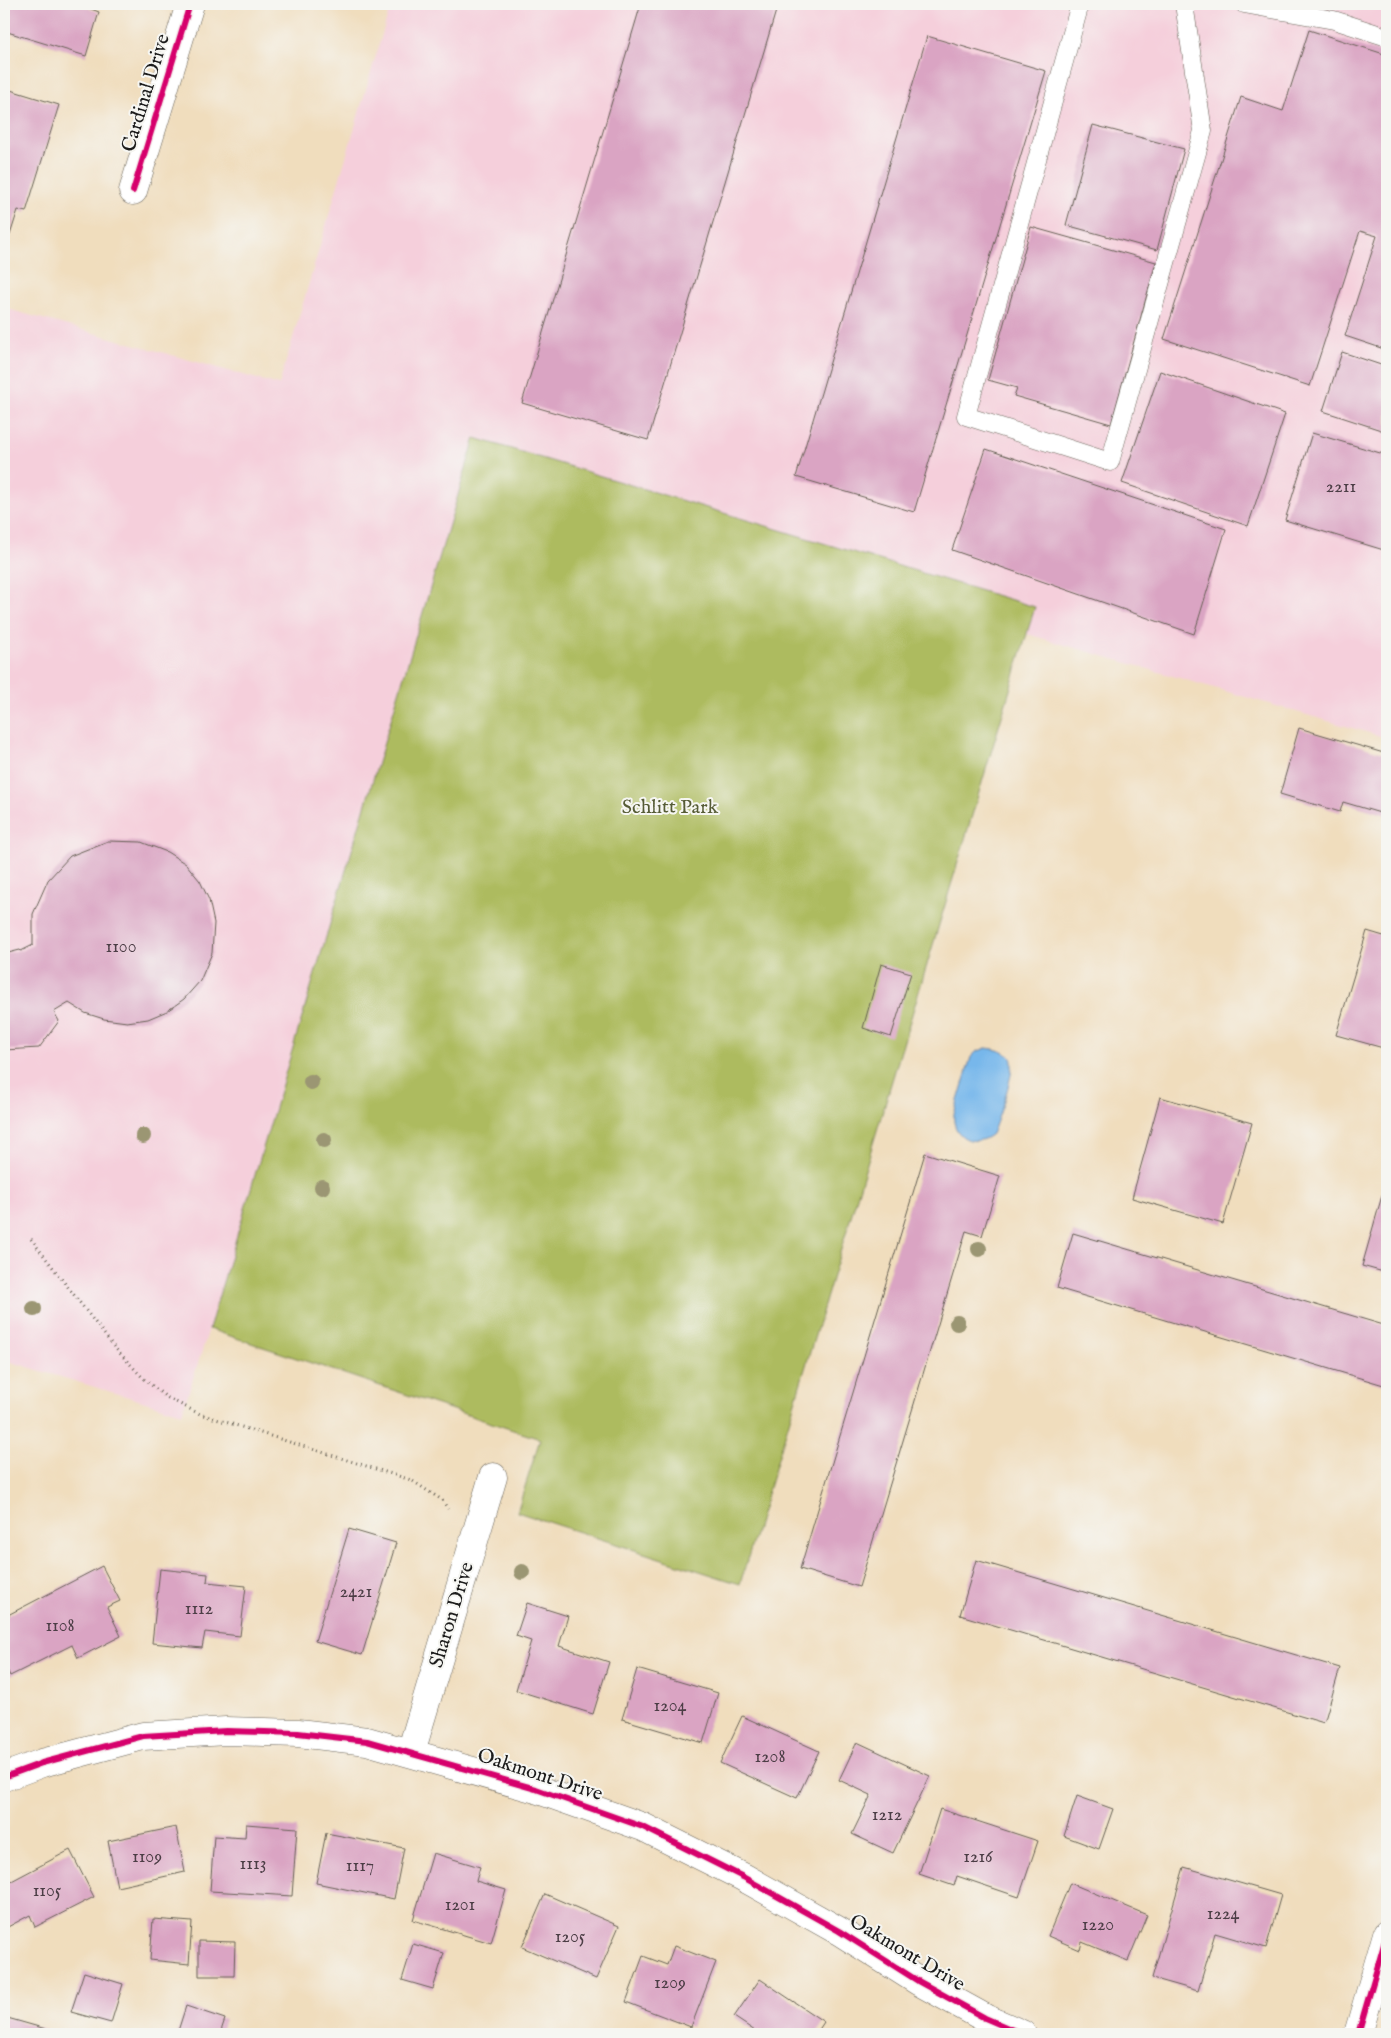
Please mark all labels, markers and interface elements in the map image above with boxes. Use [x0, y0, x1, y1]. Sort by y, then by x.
street label: Cardinal Drive [116, 31, 176, 155]
house number: 2211 [1326, 476, 1356, 499]
park label: Schlitt Park [622, 795, 718, 820]
house number: 1100 [105, 936, 137, 959]
street label: Sharon Drive [424, 1559, 480, 1671]
house number: 2421 [340, 1581, 372, 1604]
house number: 1112 [185, 1598, 213, 1621]
house number: 1108 [45, 1615, 75, 1638]
house number: 1204 [654, 1695, 687, 1718]
street label: Oakmont Drive [474, 1743, 606, 1807]
house number: 1208 [754, 1746, 786, 1769]
house number: 1212 [872, 1804, 902, 1827]
house number: 1109 [132, 1846, 162, 1869]
house number: 1216 [963, 1846, 993, 1869]
house number: 1113 [240, 1853, 266, 1876]
house number: 1117 [346, 1855, 374, 1878]
house number: 1105 [33, 1880, 62, 1903]
house number: 1201 [445, 1894, 475, 1917]
house number: 1224 [1207, 1903, 1239, 1926]
street label: Oakmont Drive [845, 1909, 969, 1997]
house number: 1220 [1082, 1914, 1114, 1937]
house number: 1205 [555, 1926, 586, 1949]
house number: 1209 [654, 1972, 686, 1995]

